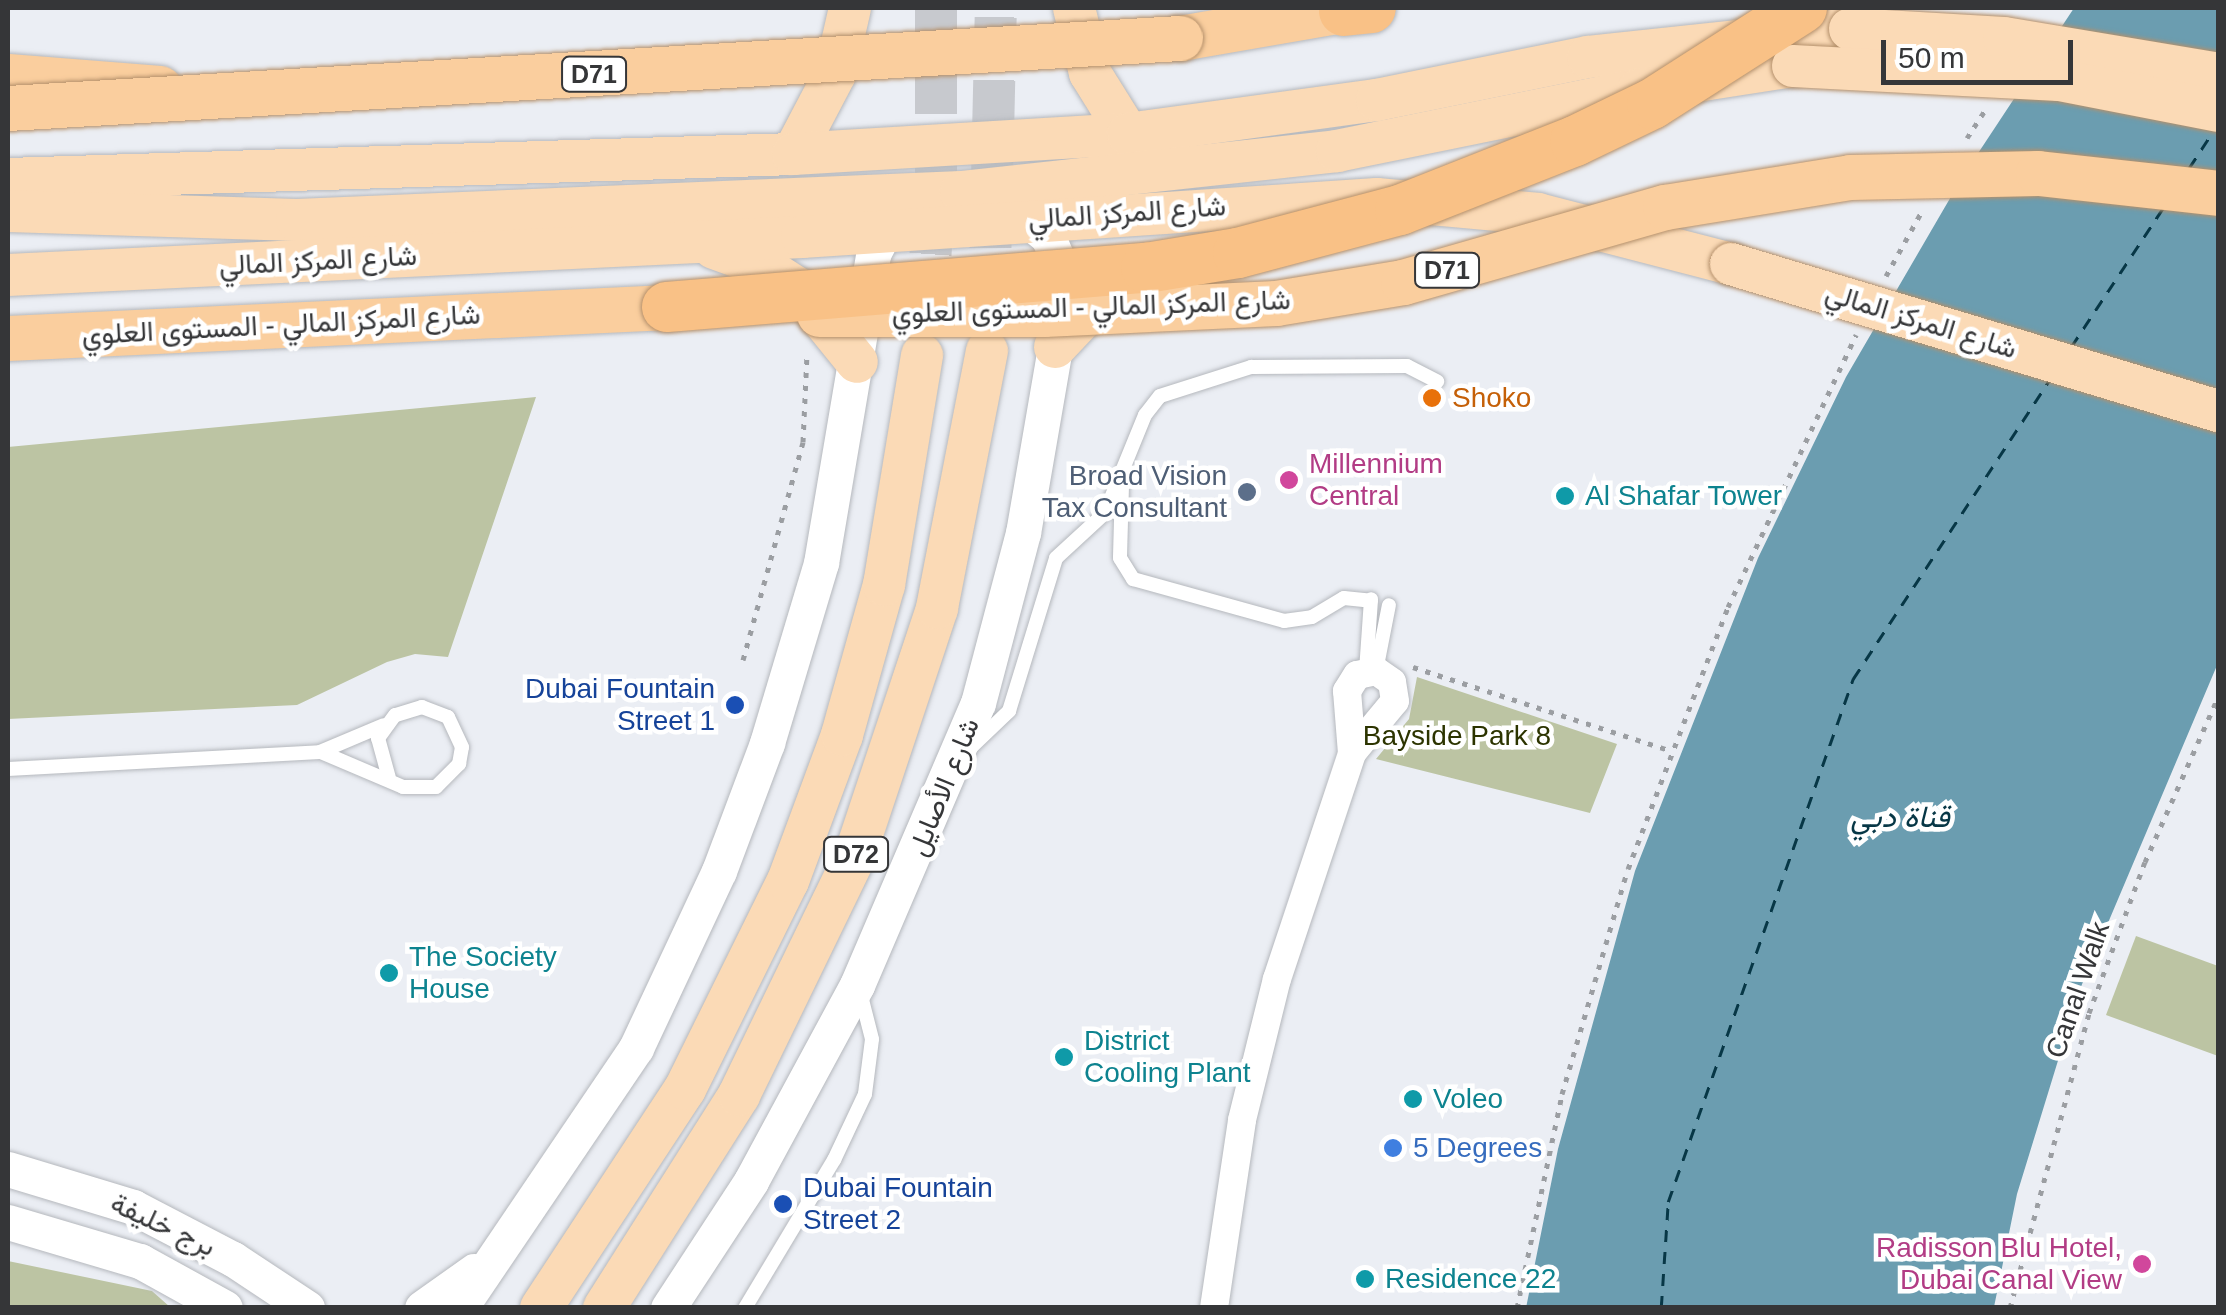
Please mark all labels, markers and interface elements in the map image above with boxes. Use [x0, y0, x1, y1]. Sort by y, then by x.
scale bar [1886, 20, 2078, 82]
text: 50 m [1898, 41, 1965, 74]
road number: D71 [559, 54, 629, 94]
street label: شارع المركز المالي [1027, 189, 1227, 237]
street label: شارع المركز المالي [218, 239, 418, 283]
road number: D71 [1412, 250, 1482, 290]
street label: شارع المركز المالي [1821, 276, 2021, 366]
street label: شارع المركز المالي - المستوى العلوي [891, 283, 1291, 331]
street label: شارع المركز المالي - المستوى العلوي [81, 298, 481, 352]
place label: Shoko [1452, 381, 1531, 415]
marker: Shoko [1421, 387, 1443, 409]
place label: Millennium Central [1309, 447, 1443, 513]
place label: Broad Vision Tax Consultant [1042, 459, 1227, 525]
marker: Millennium Central [1278, 469, 1300, 491]
place label: Al Shafar Tower [1585, 479, 1783, 513]
marker: Broad Vision Tax Consultant [1236, 481, 1258, 503]
marker: Al Shafar Tower [1554, 485, 1576, 507]
place label: Dubai Fountain Street 1 [525, 672, 715, 738]
marker: Dubai Fountain Street 1 [724, 694, 746, 716]
street label: شارع الأصايل [901, 713, 987, 861]
park label: Bayside Park 8 [1363, 719, 1551, 753]
water label: قناة دبي [1850, 799, 1950, 835]
road number: D72 [821, 834, 891, 874]
street label: Canal Walk [2039, 917, 2117, 1063]
place label: The Society House [409, 940, 557, 1006]
marker: The Society House [378, 962, 400, 984]
place label: District Cooling Plant [1084, 1024, 1251, 1090]
marker: District Cooling Plant [1053, 1046, 1075, 1068]
place label: Voleo [1433, 1082, 1503, 1116]
marker: Voleo [1402, 1088, 1424, 1110]
place label: 5 Degrees [1413, 1131, 1542, 1165]
marker: 5 Degrees [1382, 1137, 1404, 1159]
place label: Dubai Fountain Street 2 [803, 1171, 993, 1237]
street label: برج خليفة [105, 1186, 221, 1264]
marker: Dubai Fountain Street 2 [772, 1193, 794, 1215]
place label: Radisson Blu Hotel, Dubai Canal View [1876, 1231, 2122, 1297]
marker: Radisson Blu Hotel, Dubai Canal View [2131, 1253, 2153, 1275]
place label: Residence 22 [1385, 1262, 1556, 1296]
marker: Residence 22 [1354, 1268, 1376, 1290]

